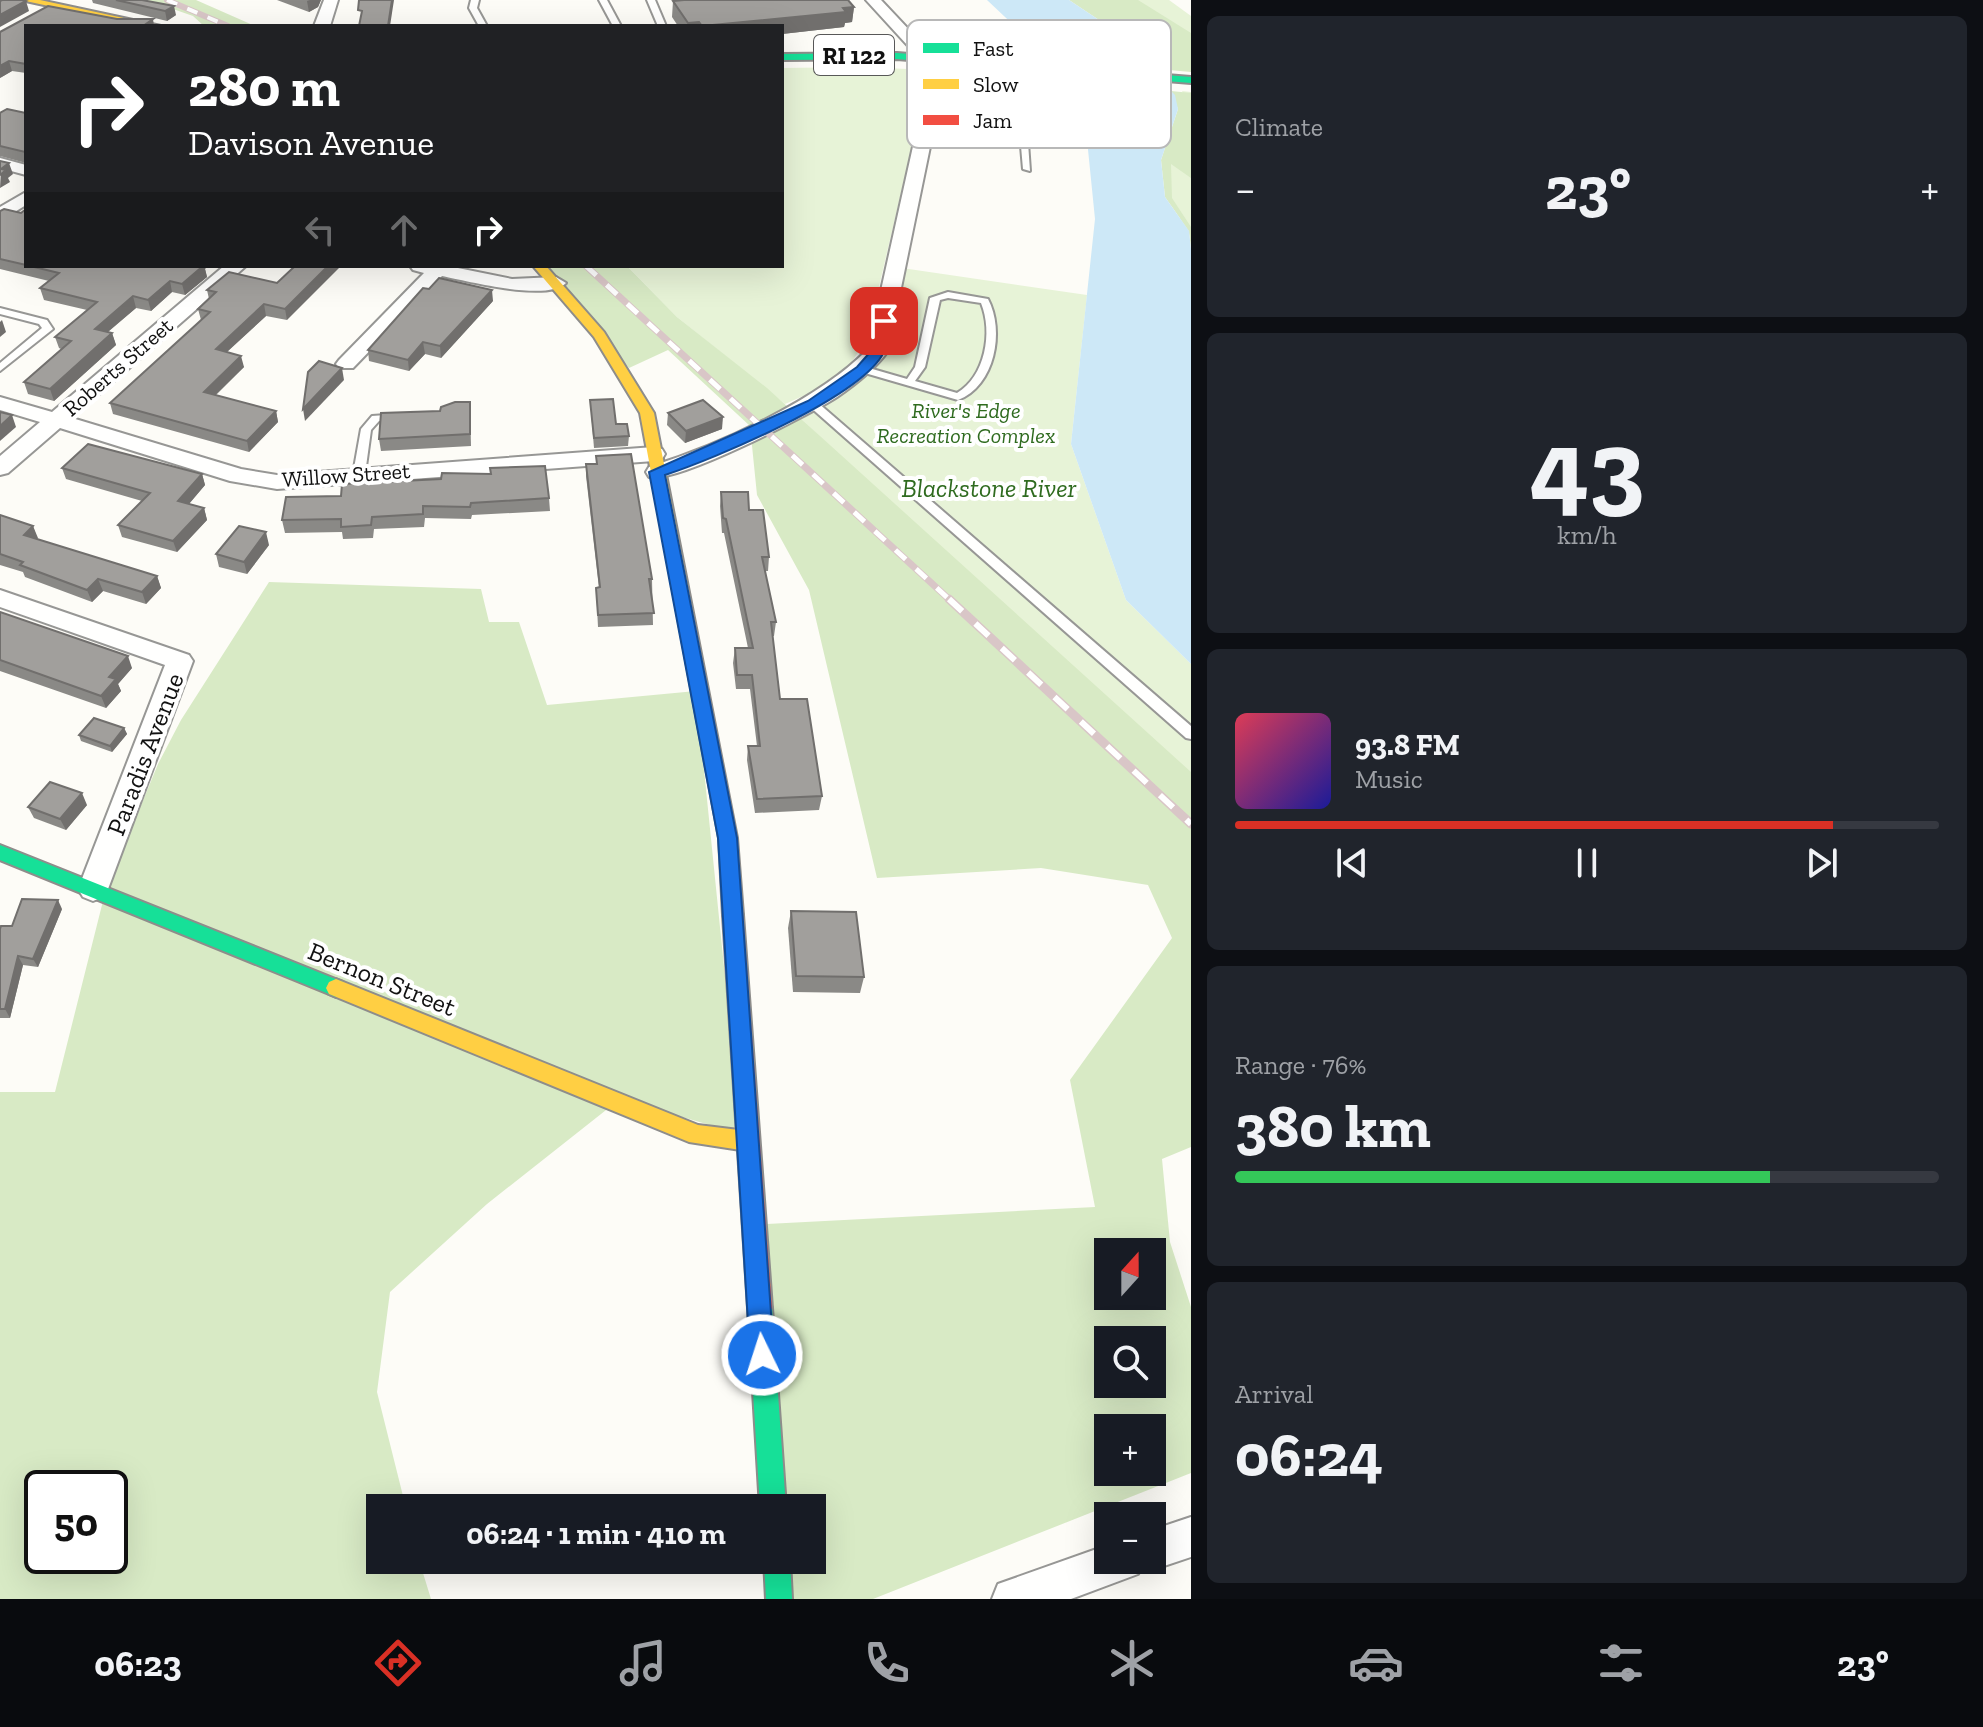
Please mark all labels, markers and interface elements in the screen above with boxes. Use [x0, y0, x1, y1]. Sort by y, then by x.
legend [907, 20, 1171, 148]
road number: RI 122 [814, 35, 894, 75]
text: Fast [973, 35, 1014, 62]
text: 280 m [188, 53, 340, 120]
icon: right [56, 56, 160, 160]
text: Slow [973, 71, 1019, 98]
text: Jam [973, 107, 1012, 134]
text: Climate [1235, 111, 1323, 143]
text: Davison Avenue [188, 121, 434, 164]
text: 23° [1545, 152, 1631, 224]
text: − [1235, 162, 1256, 215]
text: + [1920, 162, 1939, 215]
icon: left [298, 208, 342, 252]
icon: ahead [382, 208, 426, 252]
icon: right [466, 208, 510, 252]
pin [850, 287, 918, 355]
icon: arrive [862, 299, 906, 343]
street label: Roberts Street [58, 311, 179, 422]
park label: River's Edge Recreation Complex [877, 397, 1055, 449]
text: 43 [1530, 404, 1644, 529]
street label: Willow Street [281, 457, 412, 493]
park label: Blackstone River [901, 472, 1077, 504]
text: km/h [1557, 519, 1617, 551]
street label: Paradis Avenue [99, 668, 191, 840]
text: 93.8 FM [1355, 727, 1460, 763]
text: Music [1355, 763, 1423, 795]
icon: previous [1330, 841, 1374, 885]
icon: pause [1565, 841, 1609, 885]
icon: next [1800, 841, 1844, 885]
street label: Bernon Street [304, 935, 461, 1023]
text: Range · 76% [1235, 1049, 1366, 1081]
text: 380 km [1235, 1090, 1431, 1162]
north arrow [1094, 1238, 1166, 1310]
map controls [1094, 1238, 1166, 1574]
position arrow [720, 1313, 804, 1397]
button: search [1094, 1326, 1166, 1398]
text: Arrival [1235, 1378, 1313, 1410]
button: + [1094, 1414, 1166, 1486]
text: 06:24 [1235, 1419, 1383, 1491]
speed limit sign: 50 [24, 1470, 128, 1574]
button: − [1094, 1502, 1166, 1574]
text: 06:24 · 1 min · 410 m [466, 1516, 726, 1552]
icon: directions [370, 1635, 426, 1691]
icon: music [615, 1635, 671, 1691]
icon: phone [859, 1635, 915, 1691]
icon: climate [1104, 1635, 1160, 1691]
icon: car [1348, 1635, 1404, 1691]
icon: filters [1593, 1635, 1649, 1691]
text: 06:23 [94, 1642, 182, 1685]
text: 23° [1837, 1642, 1889, 1685]

